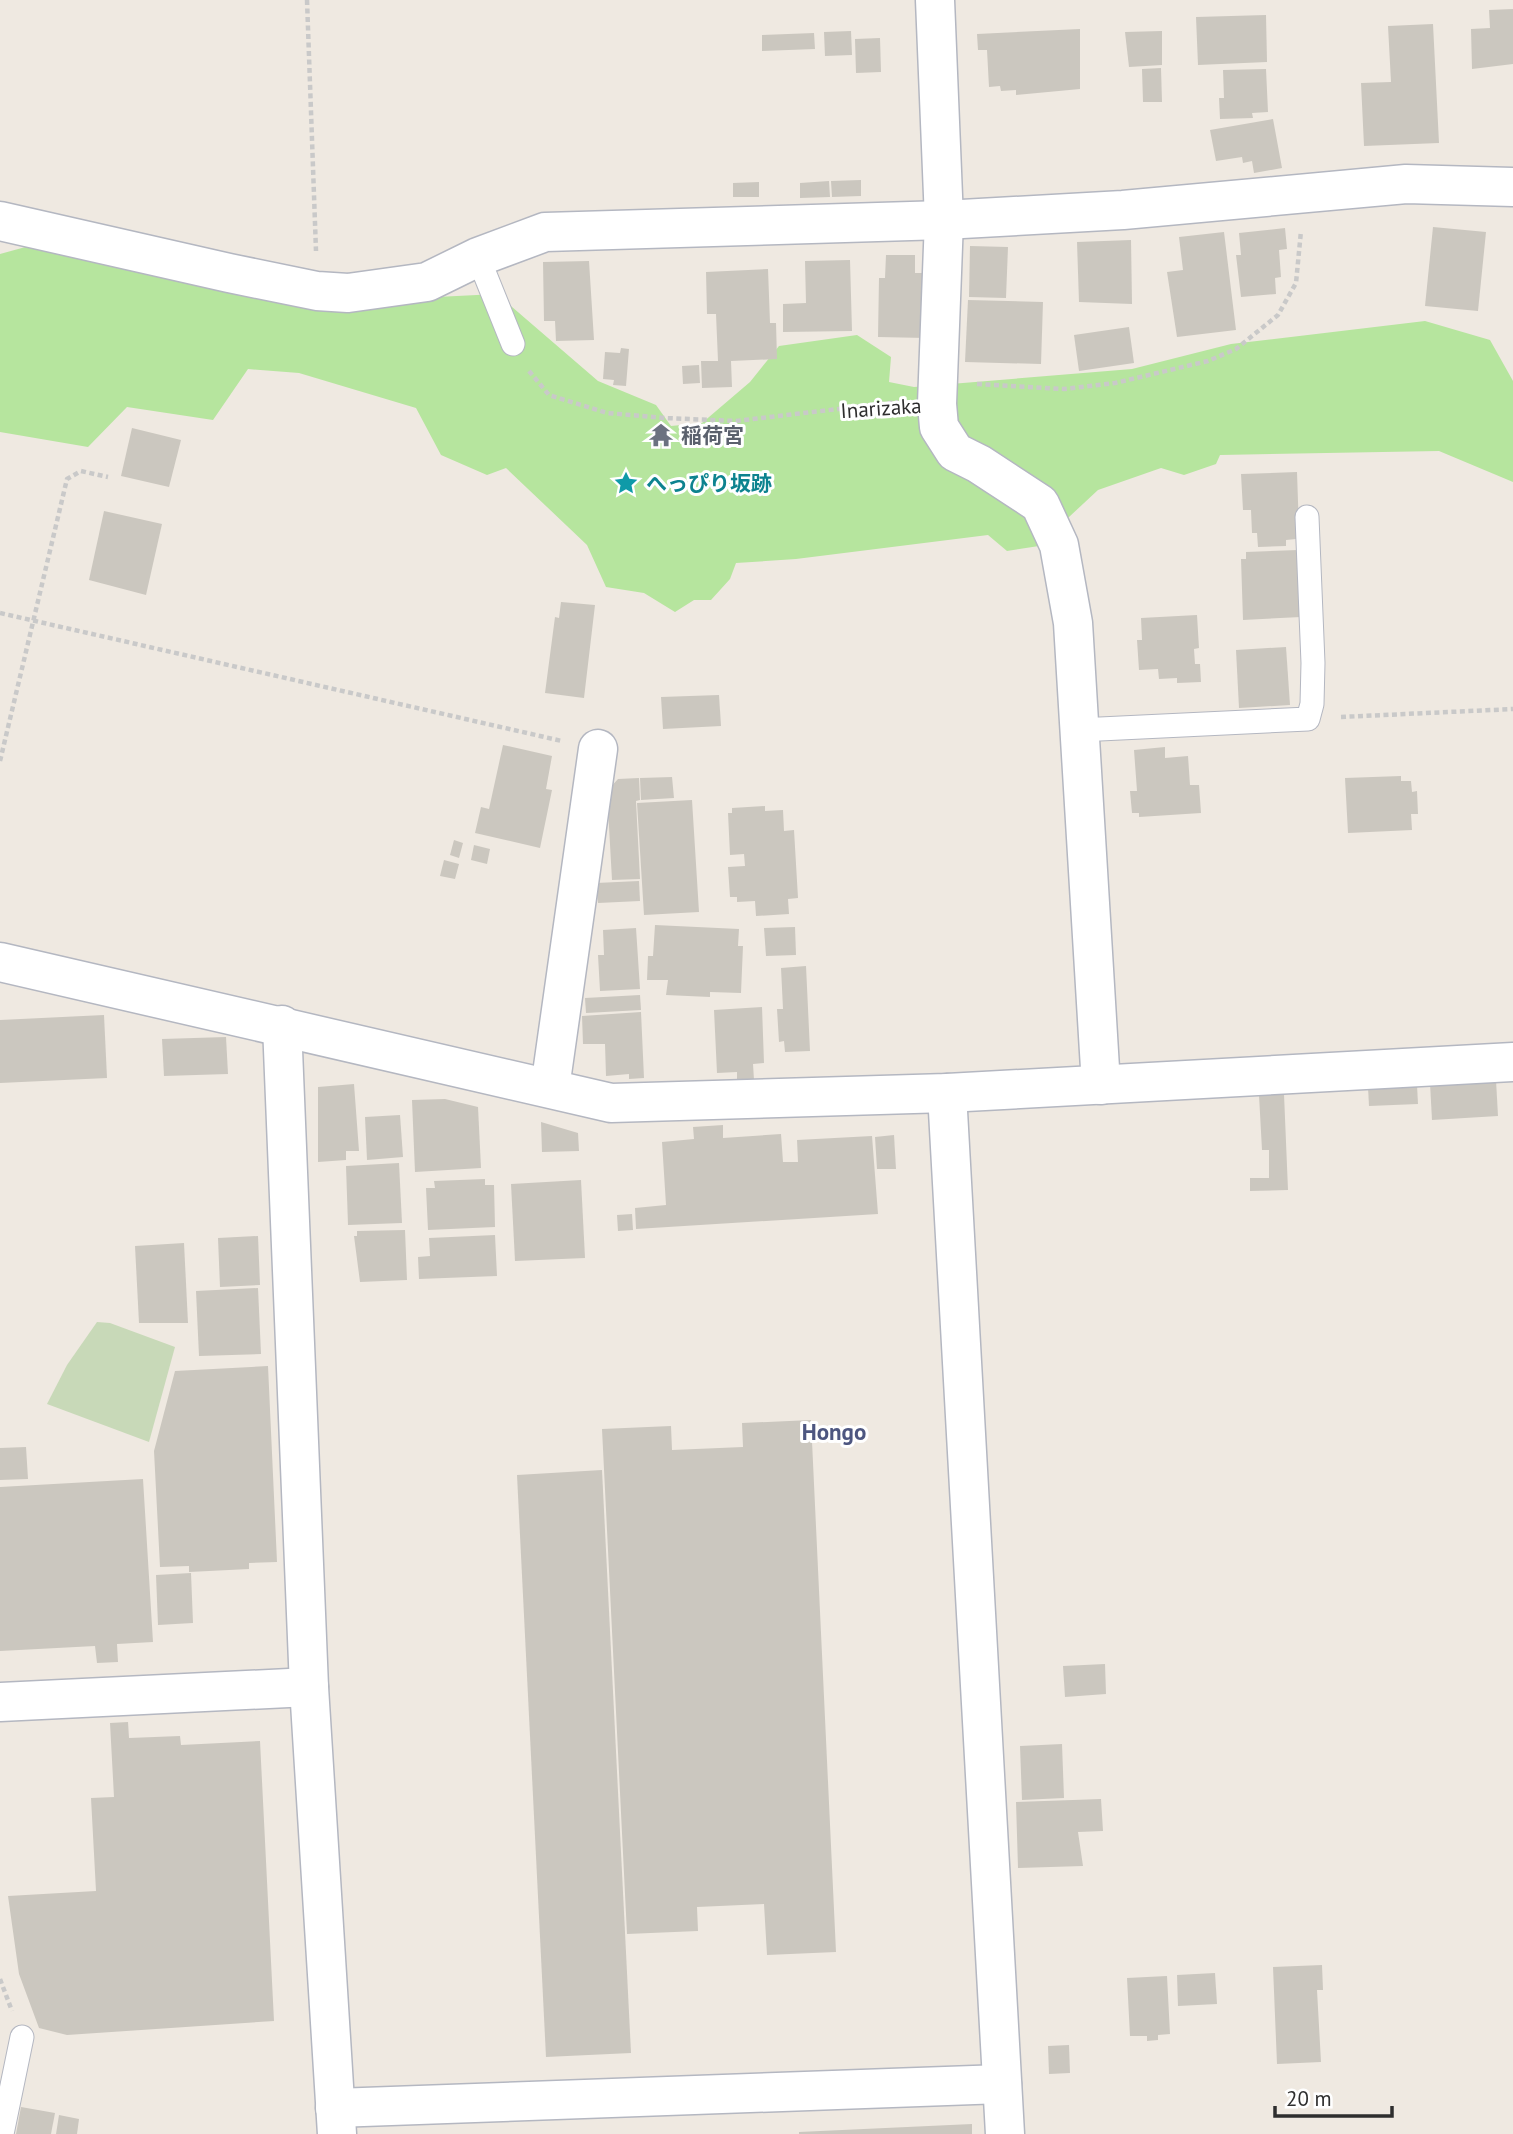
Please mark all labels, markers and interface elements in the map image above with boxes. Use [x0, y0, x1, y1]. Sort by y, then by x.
street label: Inarizaka [840, 392, 922, 424]
temple icon: 稲荷宮 [647, 421, 675, 449]
place label: 稲荷宮 [681, 422, 744, 449]
place icon: へっぴり坂跡 [612, 469, 640, 497]
place label: へっぴり坂跡 [646, 470, 772, 497]
district label: Hongo [802, 1417, 866, 1446]
scale bar [1275, 2074, 1392, 2118]
text: 20 m [1286, 2085, 1332, 2112]

